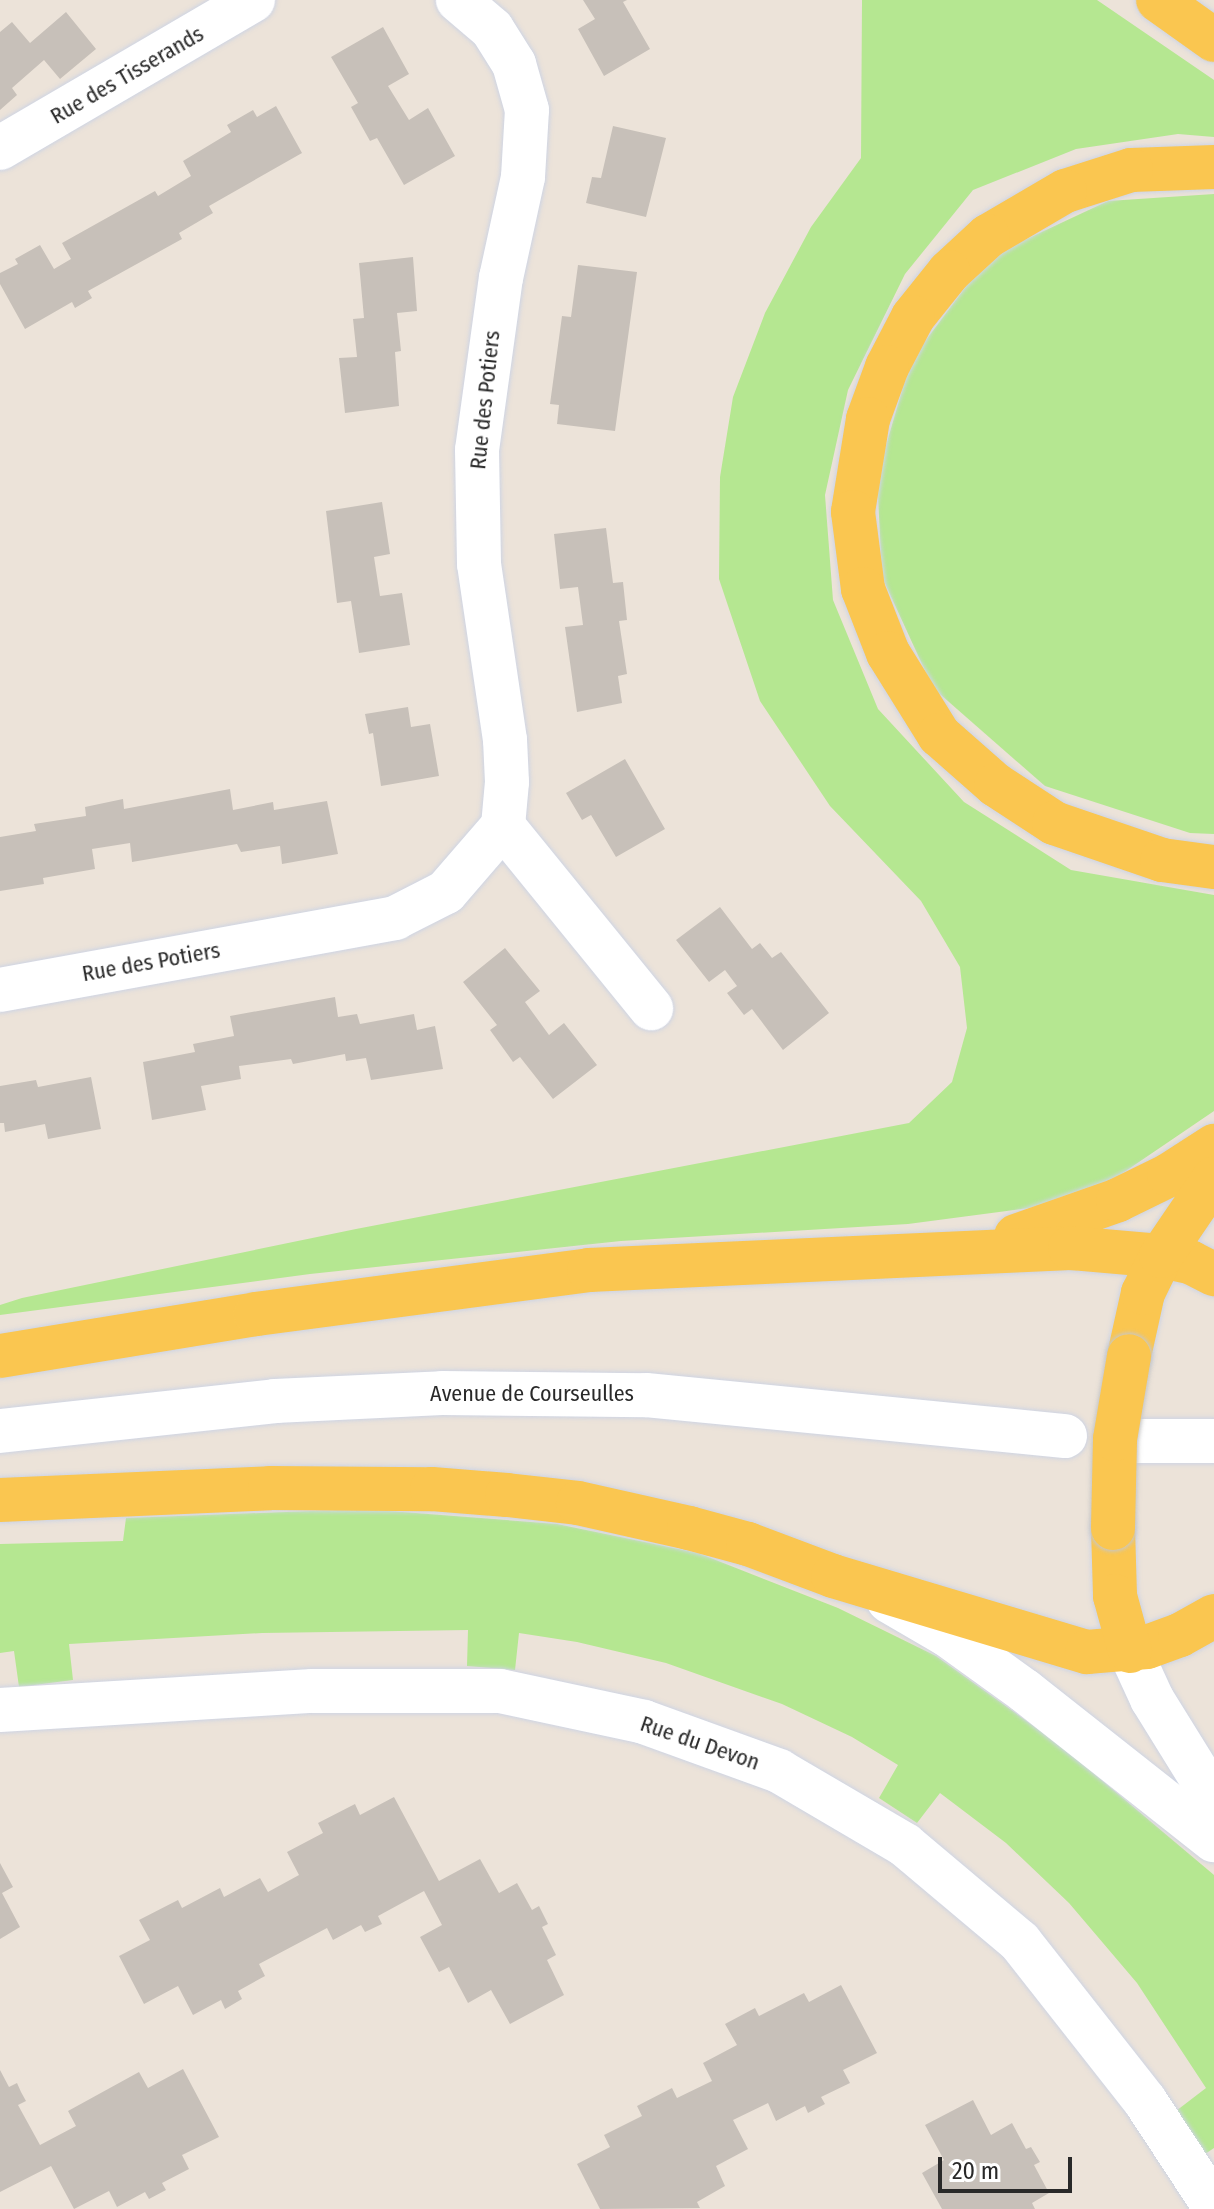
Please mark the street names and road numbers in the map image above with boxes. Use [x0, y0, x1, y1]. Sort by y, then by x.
street label: Rue des Tisserands [46, 20, 208, 130]
street label: Rue des Potiers [465, 329, 505, 471]
street label: Rue des Potiers [80, 937, 222, 987]
street label: Avenue de Courseulles [430, 1381, 634, 1407]
street label: Rue du Devon [637, 1710, 763, 1776]

